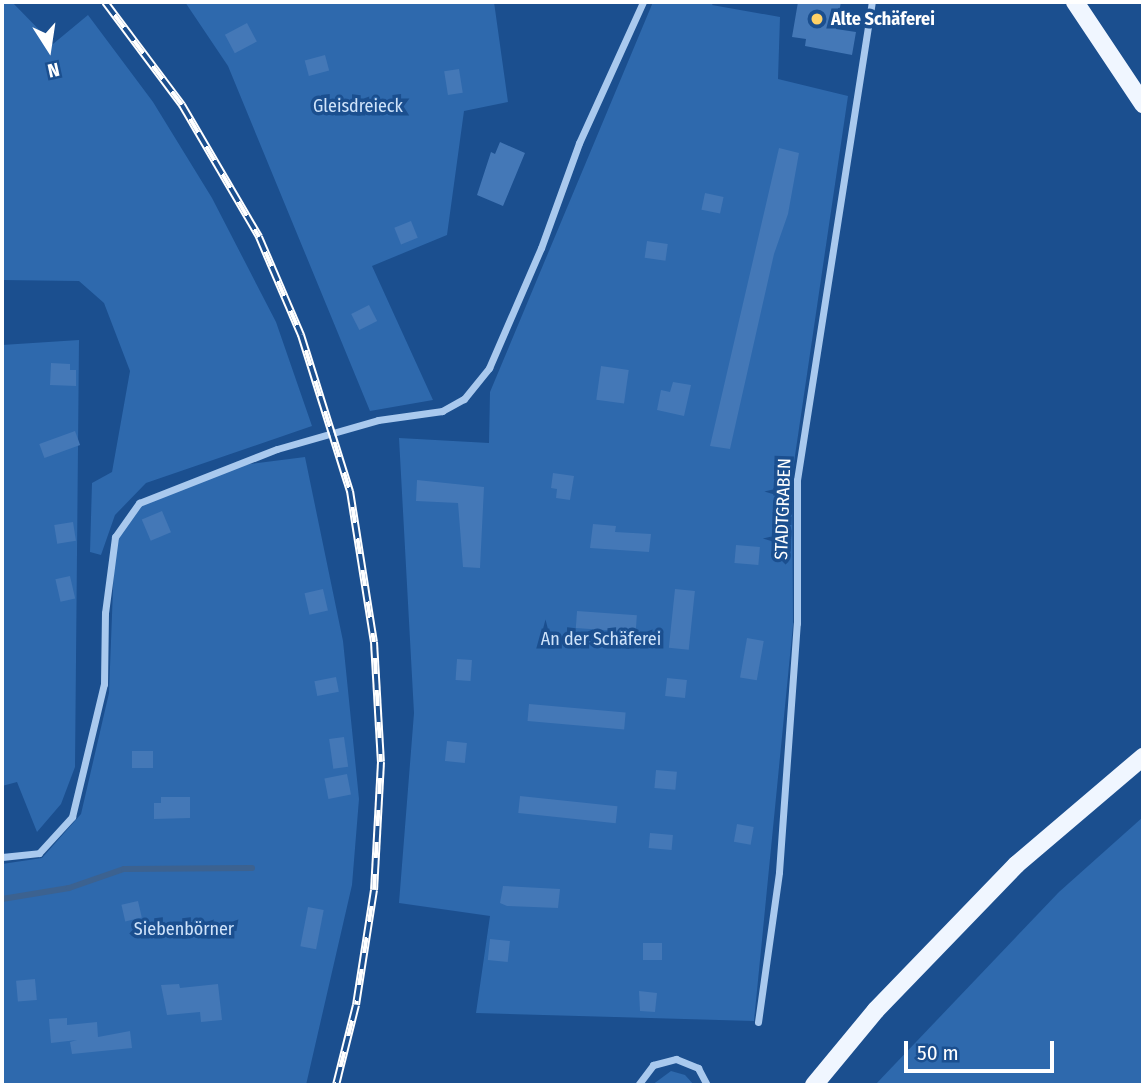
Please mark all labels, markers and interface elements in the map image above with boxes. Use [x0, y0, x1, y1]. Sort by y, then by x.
place label: Alte Schäferei [831, 8, 935, 30]
marker: Alte Schäferei [809, 11, 825, 27]
north arrow [14, 14, 84, 84]
text: N [46, 58, 61, 82]
park label: Gleisdreieck [313, 95, 403, 117]
street label: STADTGRABEN [770, 458, 796, 560]
park label: An der Schäferei [541, 628, 661, 650]
park label: Siebenbörner [134, 918, 234, 940]
scale bar [907, 1028, 1058, 1072]
text: 50 m [917, 1040, 959, 1066]

